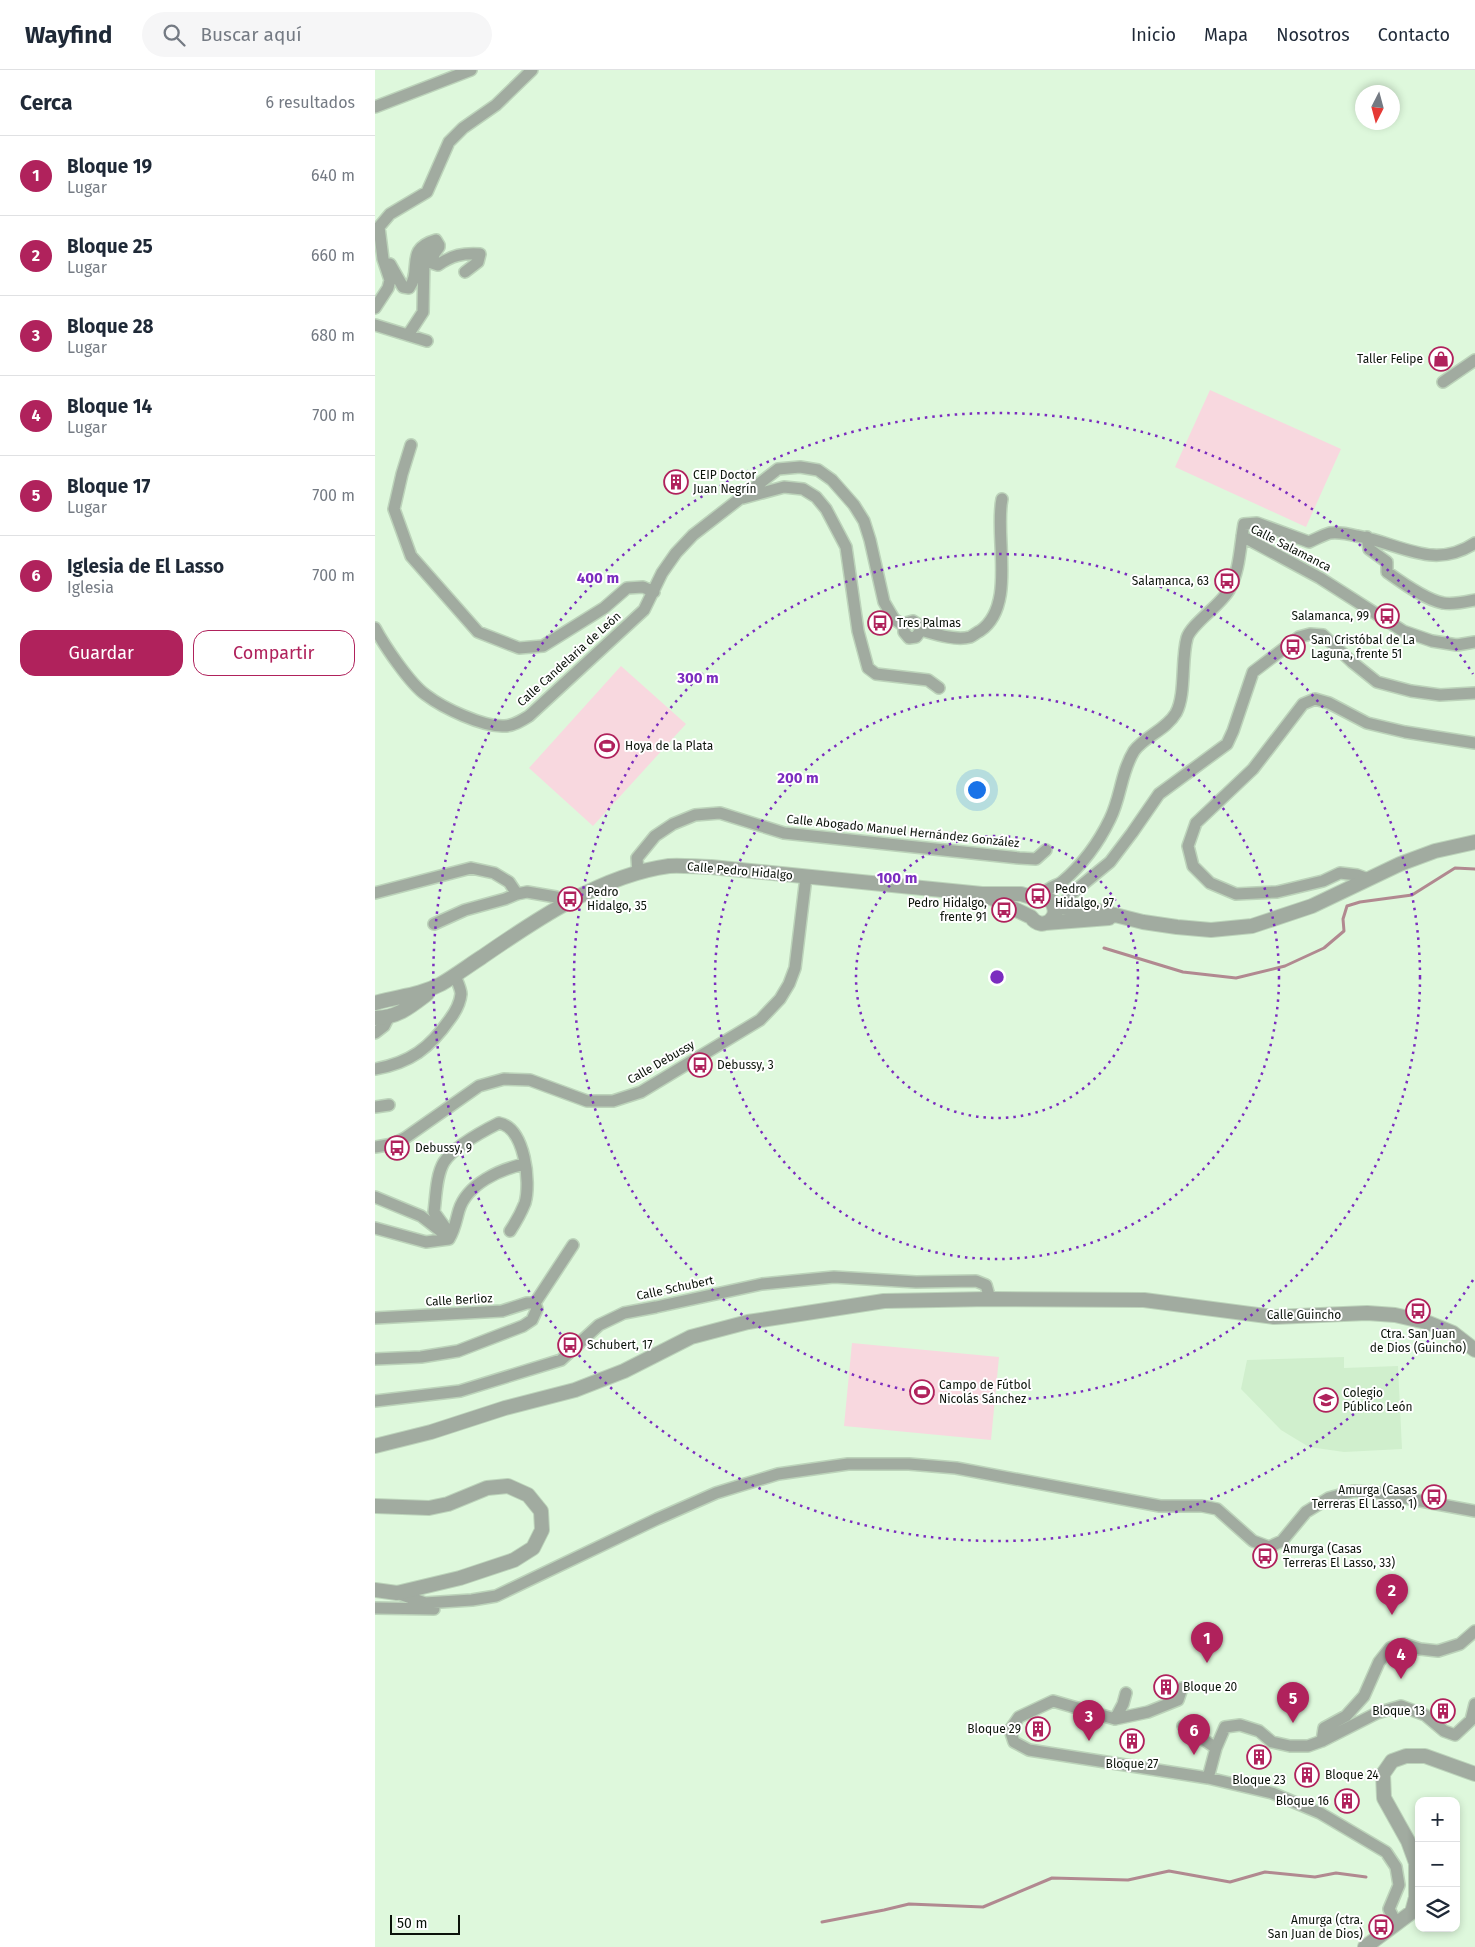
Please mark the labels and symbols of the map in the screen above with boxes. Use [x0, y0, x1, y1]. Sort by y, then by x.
north arrow [1355, 85, 1400, 130]
shop icon: Taller Felipe [1428, 346, 1454, 372]
place label: Taller Felipe [1357, 352, 1423, 366]
place label: CEIP Doctor Juan Negrín [693, 468, 756, 496]
building icon: CEIP Doctor Juan Negrín [663, 469, 689, 495]
street label: Calle Salamanca [1248, 522, 1334, 574]
bus stop icon: Salamanca, 63 [1214, 568, 1240, 594]
text: 400 m [577, 569, 619, 587]
place label: Salamanca, 63 [1132, 574, 1209, 588]
bus stop icon: Salamanca, 99 [1374, 603, 1400, 629]
street label: Calle Candelaria de León [514, 609, 624, 709]
place label: Salamanca, 99 [1291, 609, 1369, 623]
bus stop icon: Tres Palmas [867, 610, 893, 636]
place label: Tres Palmas [897, 616, 961, 630]
place label: San Cristóbal de La Laguna, frente 51 [1311, 633, 1415, 661]
bus stop icon: San Cristóbal de La Laguna, frente 51 [1280, 634, 1306, 660]
text: 300 m [676, 669, 719, 687]
sports icon: Hoya de la Plata [594, 733, 620, 759]
place label: Hoya de la Plata [625, 739, 713, 753]
text: 200 m [777, 769, 819, 787]
your location [964, 777, 990, 803]
street label: Calle Abogado Manuel Hernández González [786, 812, 1020, 850]
street label: Calle Pedro Hidalgo [686, 859, 794, 883]
text: 100 m [877, 869, 917, 887]
place label: Pedro Hidalgo, 97 [1055, 882, 1114, 910]
bus stop icon: Pedro Hidalgo, 97 [1025, 883, 1051, 909]
place label: Pedro Hidalgo, 35 [587, 885, 647, 913]
bus stop icon: Pedro Hidalgo, 35 [557, 886, 583, 912]
place label: Pedro Hidalgo, frente 91 [908, 896, 987, 924]
bus stop icon: Pedro Hidalgo, frente 91 [991, 897, 1017, 923]
centre of rings [988, 968, 1006, 986]
street label: Calle Debussy [625, 1037, 697, 1087]
bus stop icon: Debussy, 3 [687, 1052, 713, 1078]
place label: Debussy, 3 [717, 1058, 774, 1072]
bus stop icon: Debussy, 9 [384, 1135, 410, 1161]
place label: Debussy, 9 [415, 1141, 472, 1155]
street label: Calle Schubert [635, 1273, 716, 1303]
street label: Calle Berlioz [425, 1291, 493, 1309]
bus stop icon: Ctra. San Juan de Dios (Guincho) [1405, 1298, 1431, 1324]
street label: Calle Guincho [1267, 1308, 1341, 1322]
place label: Ctra. San Juan de Dios (Guincho) [1370, 1327, 1466, 1355]
bus stop icon: Schubert, 17 [557, 1332, 583, 1358]
place label: Schubert, 17 [587, 1338, 653, 1352]
place label: Campo de Fútbol Nicolás Sánchez [939, 1378, 1032, 1406]
sports icon: Campo de Fútbol Nicolás Sánchez [909, 1379, 935, 1405]
place label: Colegio Público León [1343, 1386, 1413, 1414]
school or university icon: Colegio Público León [1313, 1387, 1339, 1413]
place label: Amurga (Casas Terreras El Lasso, 1) [1312, 1483, 1417, 1511]
bus stop icon: Amurga (Casas Terreras El Lasso, 1) [1421, 1484, 1447, 1510]
place label: Amurga (Casas Terreras El Lasso, 33) [1283, 1542, 1395, 1570]
bus stop icon: Amurga (Casas Terreras El Lasso, 33) [1252, 1543, 1278, 1569]
pin: 2 [1376, 1574, 1408, 1615]
pin: 1 [1191, 1622, 1223, 1663]
pin: 4 [1385, 1638, 1417, 1679]
building icon: Bloque 20 [1153, 1674, 1179, 1700]
place label: Bloque 20 [1183, 1680, 1238, 1694]
pin: 5 [1277, 1682, 1309, 1723]
building icon: Bloque 13 [1430, 1698, 1456, 1724]
pin: 3 [1073, 1700, 1105, 1741]
place label: Bloque 13 [1372, 1704, 1425, 1718]
pin: 6 [1178, 1714, 1210, 1755]
building icon: Bloque 29 [1025, 1716, 1051, 1742]
place label: Bloque 29 [967, 1722, 1021, 1736]
building icon: Bloque 27 [1119, 1728, 1145, 1754]
building icon: Bloque 23 [1246, 1744, 1272, 1770]
place label: Bloque 27 [1106, 1757, 1158, 1771]
building icon: Bloque 24 [1294, 1762, 1320, 1788]
place label: Bloque 24 [1325, 1768, 1379, 1782]
place label: Bloque 23 [1232, 1773, 1286, 1787]
building icon: Bloque 16 [1334, 1788, 1360, 1814]
place label: Bloque 16 [1276, 1794, 1329, 1808]
scale bar [390, 1912, 460, 1935]
place label: Amurga (ctra. San Juan de Dios) [1268, 1913, 1363, 1941]
bus stop icon: Amurga (ctra. San Juan de Dios) [1368, 1914, 1394, 1940]

